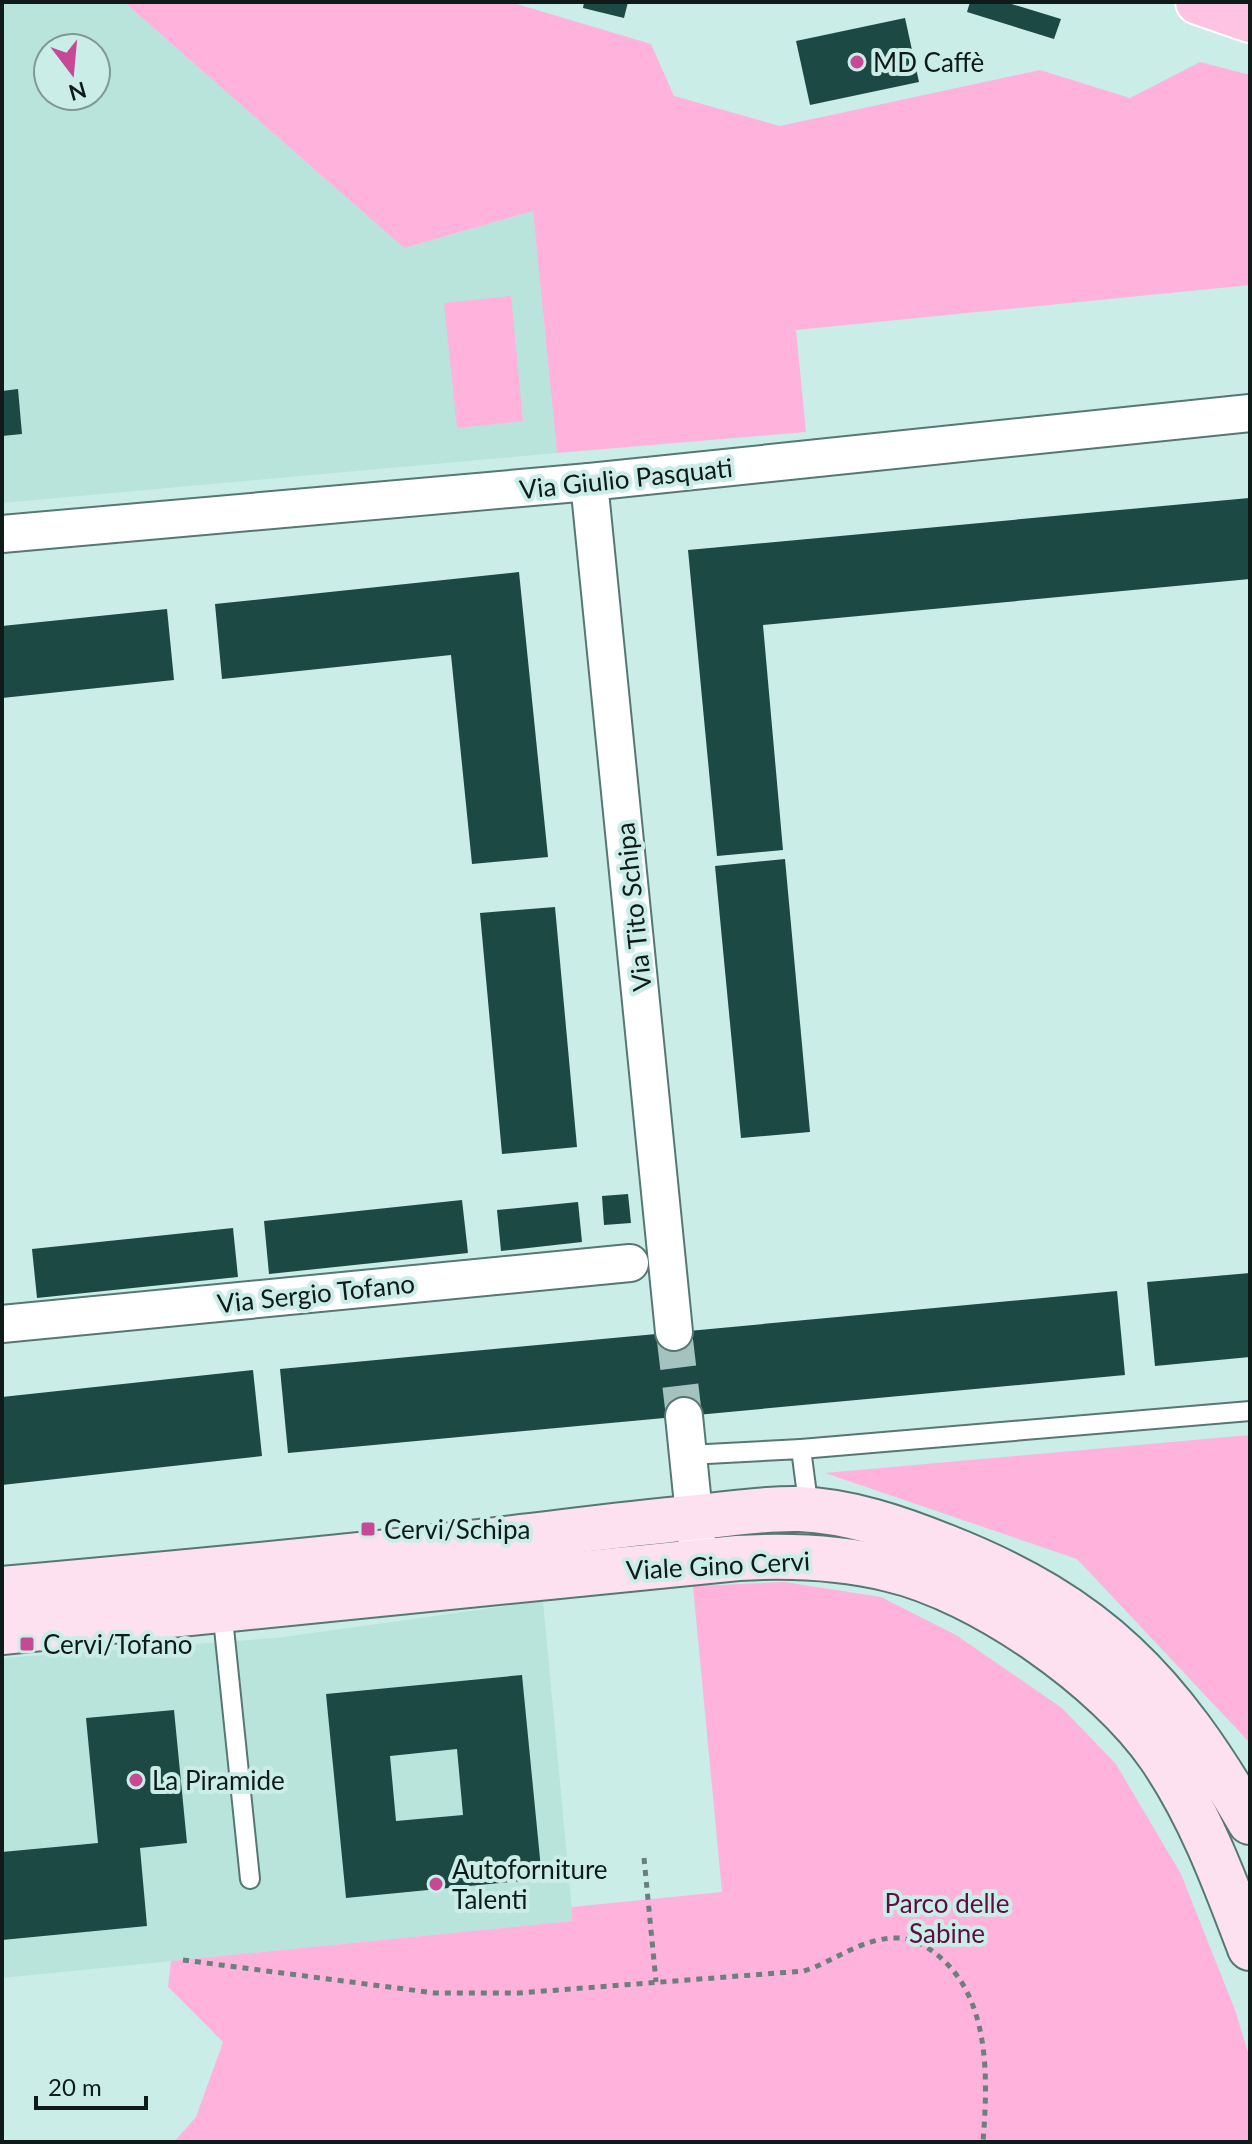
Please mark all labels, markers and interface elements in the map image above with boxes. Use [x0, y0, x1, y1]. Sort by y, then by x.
north arrow [32, 32, 112, 112]
place label: MD Caffè [873, 46, 984, 78]
marker: MD Caffè [848, 53, 866, 71]
text: N [66, 76, 90, 107]
street label: Via Giulio Pasquati [518, 451, 734, 505]
street label: Via Tito Schipa [608, 821, 658, 993]
street label: Via Sergio Tofano [216, 1267, 416, 1319]
place label: Cervi/Schipa [384, 1513, 530, 1545]
marker: Cervi/Schipa [359, 1520, 377, 1538]
street label: Viale Gino Cervi [625, 1544, 811, 1586]
place label: Cervi/Tofano [43, 1628, 193, 1660]
marker: Cervi/Tofano [18, 1635, 36, 1653]
place label: La Piramide [152, 1764, 285, 1796]
marker: La Piramide [127, 1771, 145, 1789]
place label: Autoforniture Talenti [452, 1853, 608, 1915]
marker: Autoforniture Talenti [427, 1875, 445, 1893]
park label: Parco delle Sabine [885, 1887, 1009, 1949]
scale bar [36, 2060, 146, 2110]
text: 20 m [48, 2072, 102, 2101]

